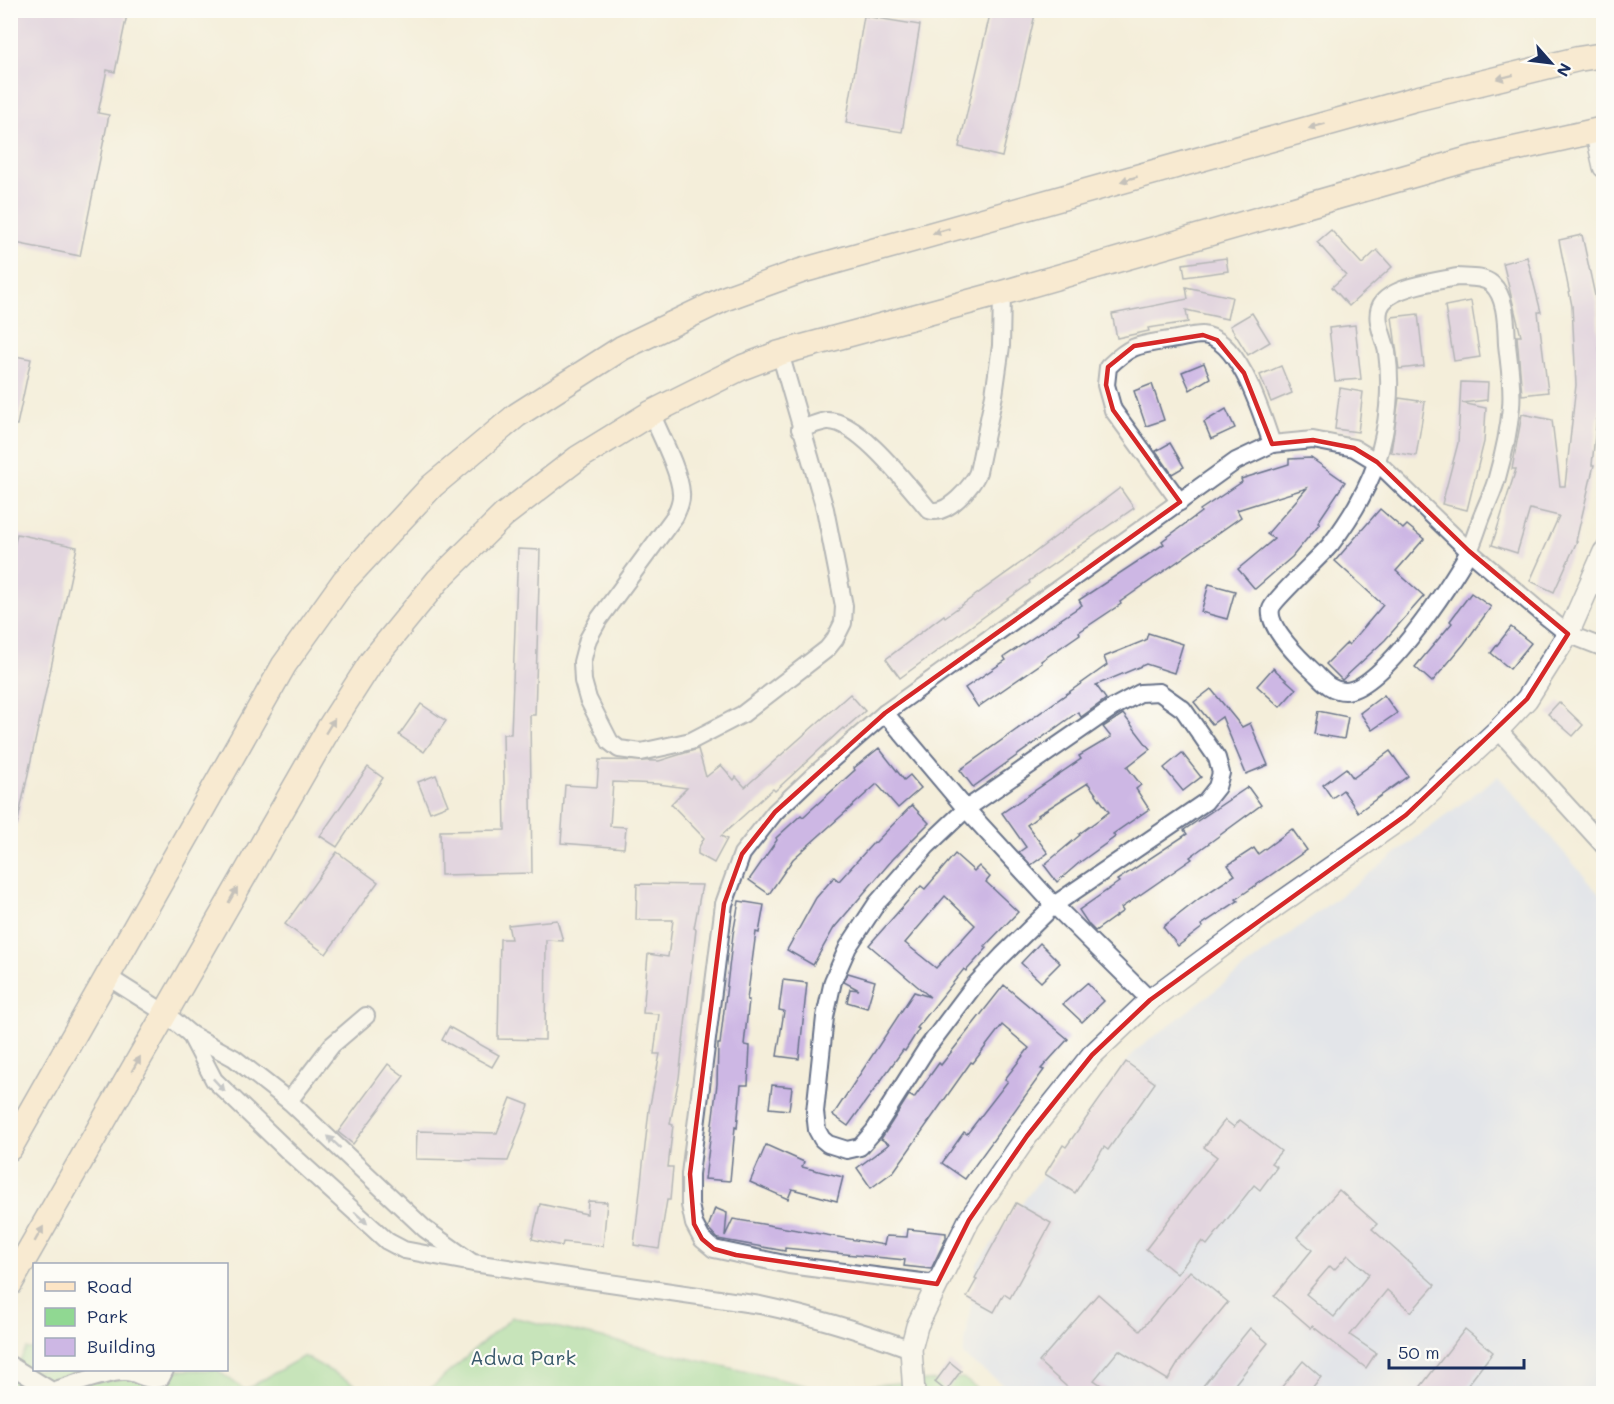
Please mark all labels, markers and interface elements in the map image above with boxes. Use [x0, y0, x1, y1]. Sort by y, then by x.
north arrow [1521, 33, 1581, 93]
text: N [1553, 60, 1577, 81]
one-way arrow [1496, 72, 1515, 82]
one-way arrow [1308, 122, 1326, 131]
one-way arrow [1120, 174, 1138, 184]
one-way arrow [932, 227, 950, 236]
one-way arrow [325, 718, 336, 734]
one-way arrow [227, 887, 238, 903]
one-way arrow [131, 1055, 141, 1072]
one-way arrow [212, 1077, 226, 1092]
one-way arrow [326, 1135, 341, 1149]
one-way arrow [354, 1211, 369, 1225]
one-way arrow [34, 1225, 44, 1242]
legend [33, 1263, 228, 1371]
text: Road [87, 1274, 132, 1298]
text: Park [87, 1304, 128, 1328]
scale bar [1389, 1332, 1524, 1370]
text: Building [87, 1334, 155, 1358]
text: 50 m [1398, 1340, 1440, 1364]
park label: Adwa Park [470, 1344, 576, 1370]

